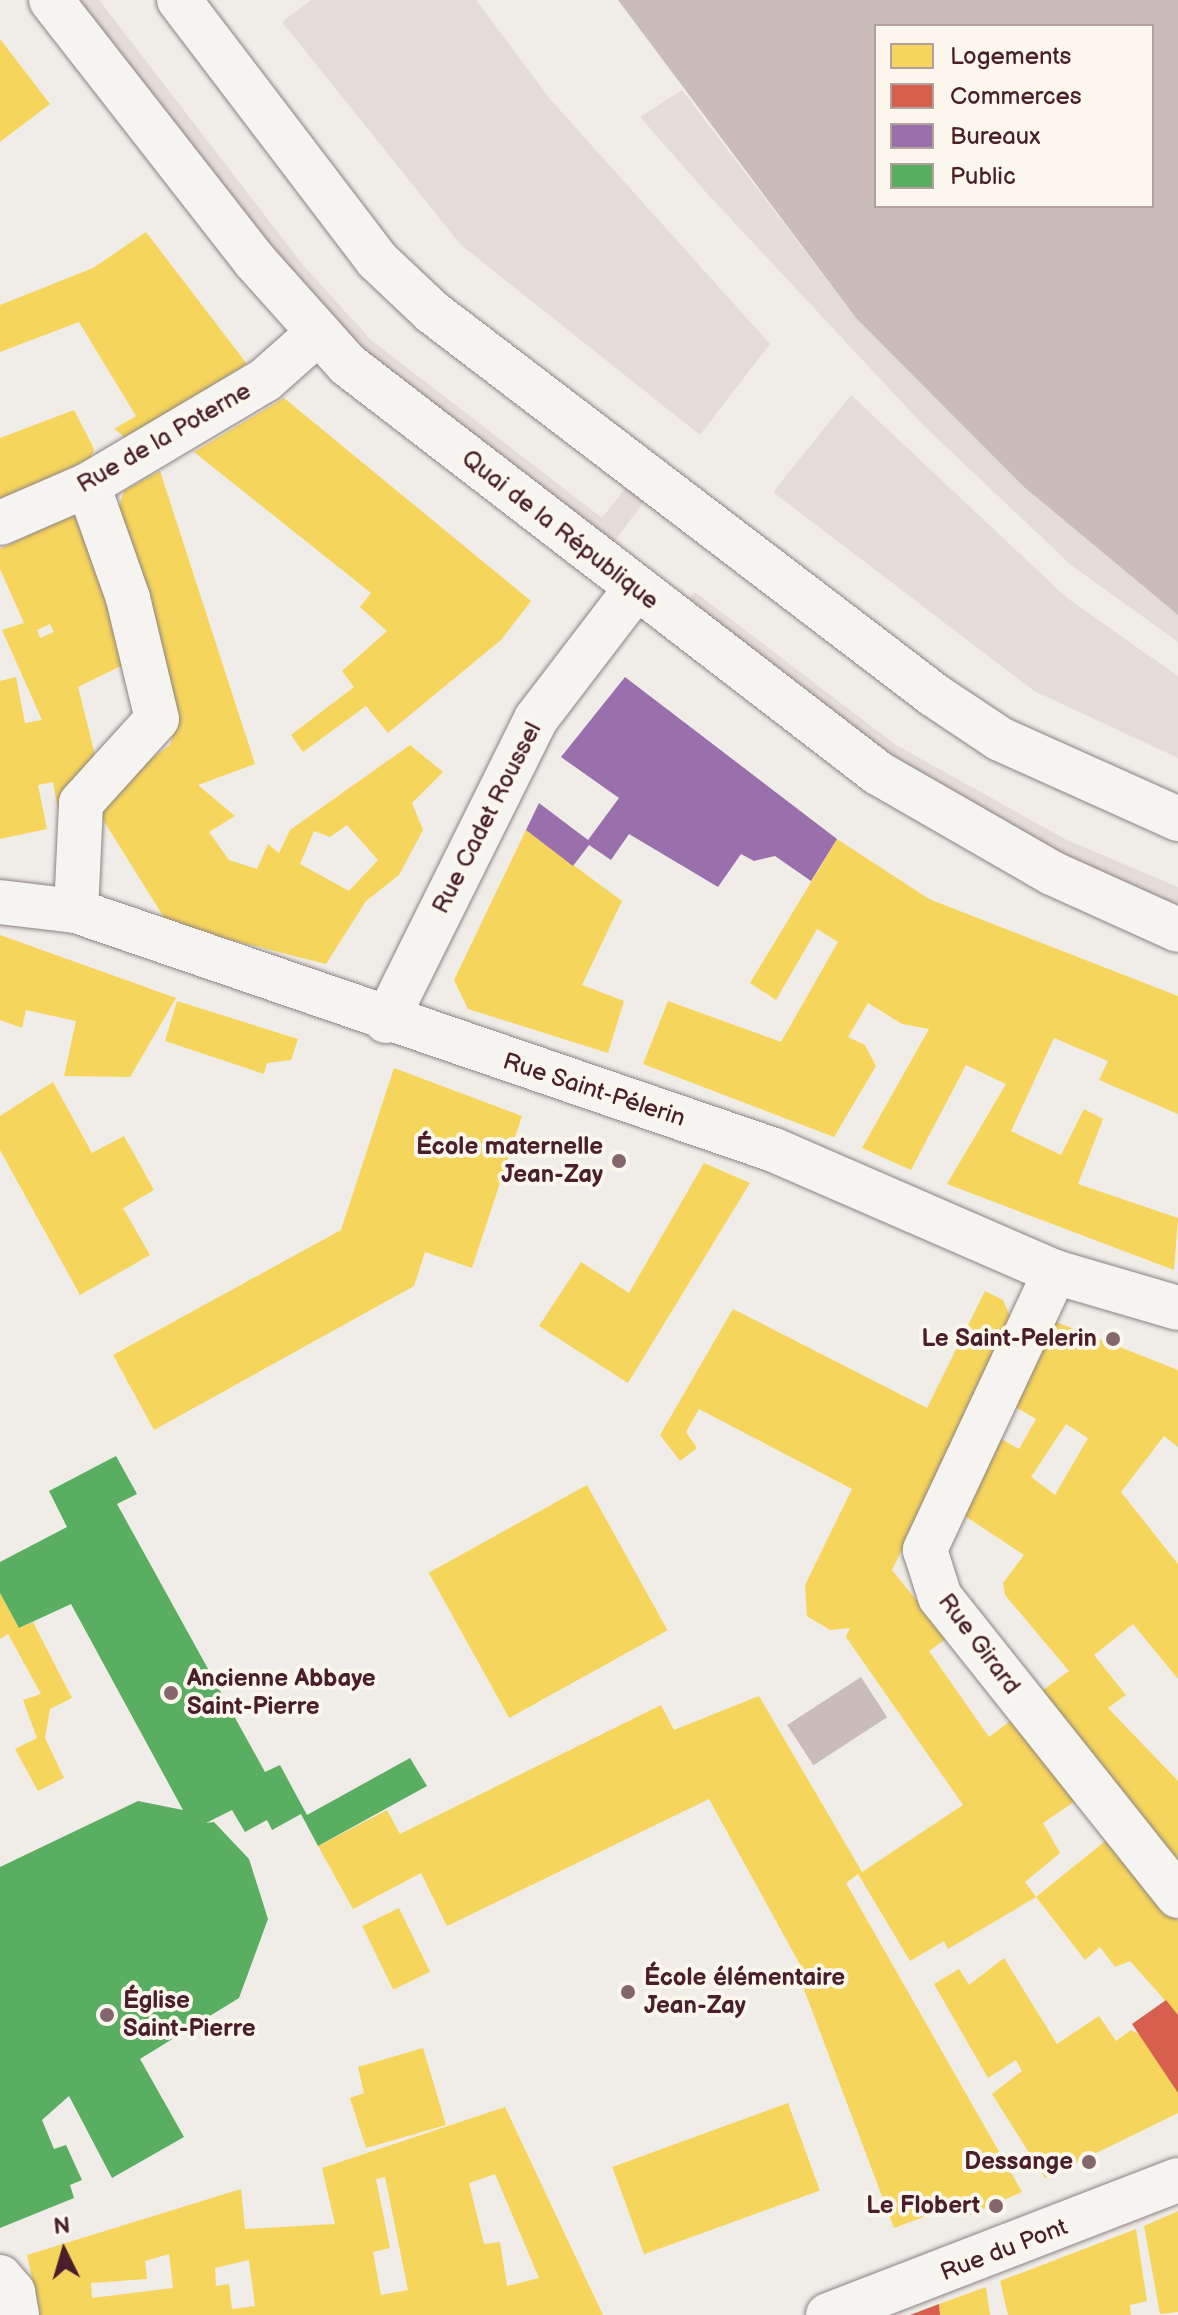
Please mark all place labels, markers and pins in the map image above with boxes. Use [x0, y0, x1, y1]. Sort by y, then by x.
place label: École maternelle Jean-Zay [416, 1133, 603, 1189]
marker: École maternelle Jean-Zay [610, 1152, 628, 1170]
place label: Le Saint-Pelerin [921, 1325, 1097, 1353]
marker: Le Saint-Pelerin [1104, 1330, 1122, 1348]
place label: Ancienne Abbaye Saint-Pierre [187, 1665, 376, 1721]
marker: Ancienne Abbaye Saint-Pierre [162, 1684, 180, 1702]
place label: École élémentaire Jean-Zay [644, 1964, 845, 2020]
marker: École élémentaire Jean-Zay [619, 1983, 637, 2001]
place label: Église Saint-Pierre [123, 1987, 256, 2043]
marker: Église Saint-Pierre [98, 2006, 116, 2024]
place label: Dessange [964, 2148, 1073, 2176]
marker: Dessange [1080, 2153, 1098, 2171]
place label: Le Flobert [866, 2192, 980, 2220]
marker: Le Flobert [987, 2197, 1005, 2215]

